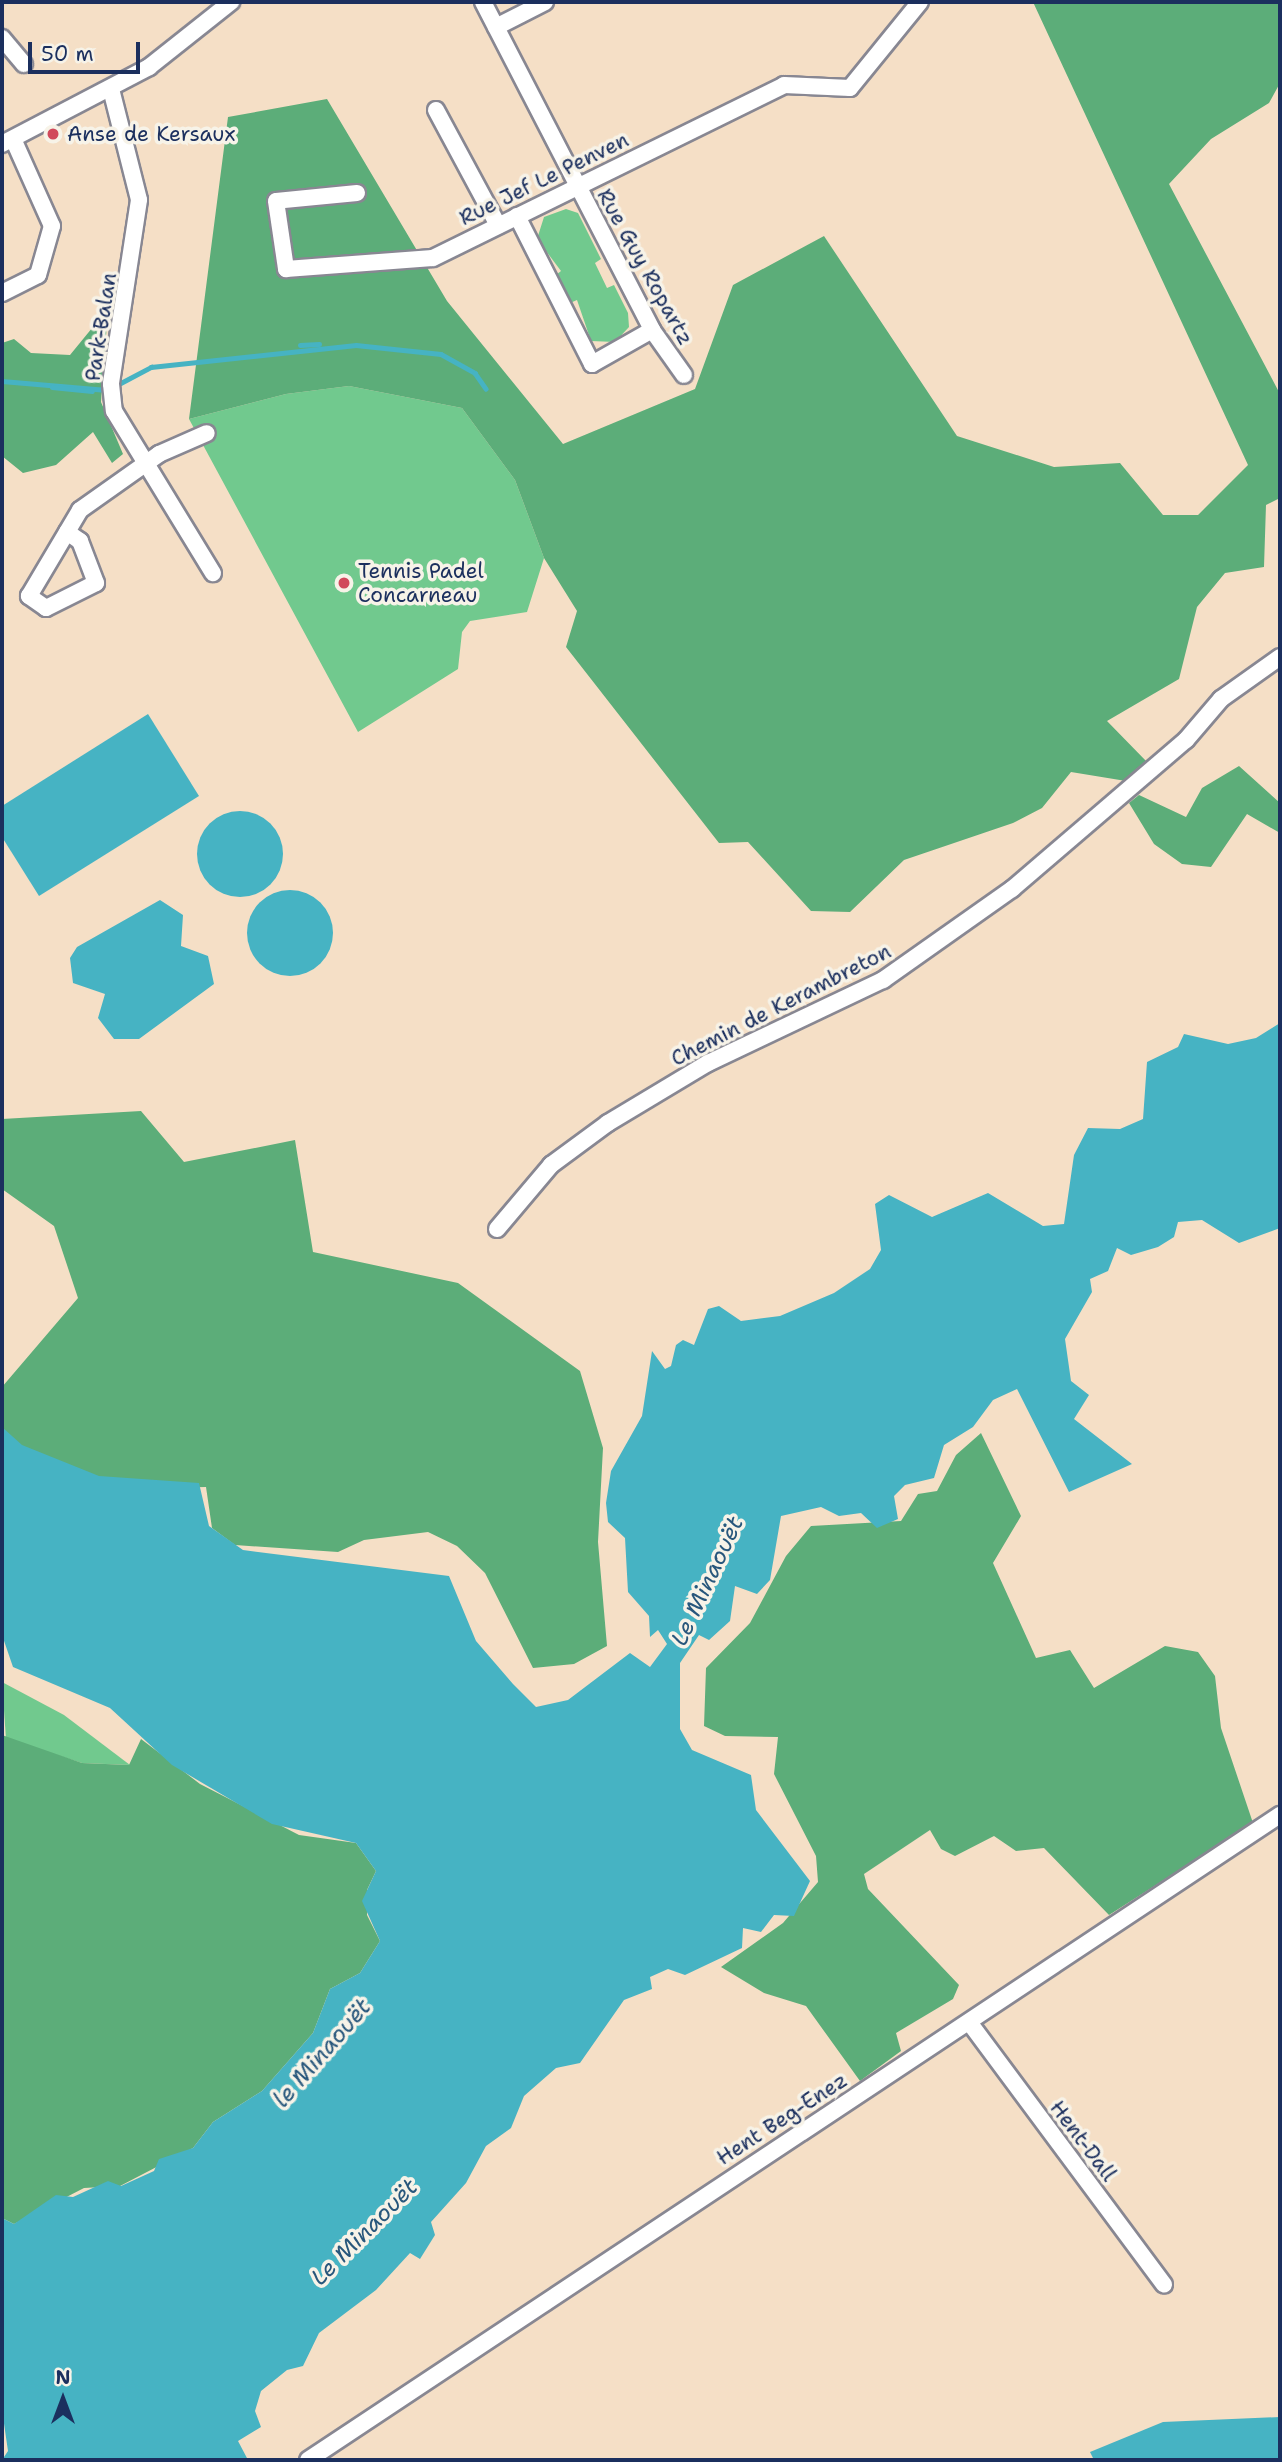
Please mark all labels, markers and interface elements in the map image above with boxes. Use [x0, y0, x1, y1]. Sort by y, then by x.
scale bar [32, 28, 144, 72]
text: 50 m [41, 40, 94, 68]
place label: Anse de Kersaux [67, 121, 236, 147]
marker: Anse de Kersaux [45, 126, 61, 142]
street label: Rue Jef Le Penven [455, 127, 633, 231]
street label: Rue Guy Ropartz [592, 185, 698, 349]
street label: Park-Balan [80, 271, 122, 383]
place label: Tennis Padel Concarneau [358, 558, 484, 608]
marker: Tennis Padel Concarneau [336, 575, 352, 591]
street label: Chemin de Kerambreton [667, 939, 895, 1071]
water label: Le Minaouët [665, 1512, 749, 1650]
water label: le Minaouët [267, 1993, 377, 2113]
street label: Hent Beg-Enez [712, 2067, 852, 2171]
street label: Hent-Dall [1045, 2096, 1121, 2186]
water label: Le Minaouët [305, 2173, 423, 2291]
north arrow [28, 2364, 98, 2434]
text: N [55, 2365, 71, 2390]

